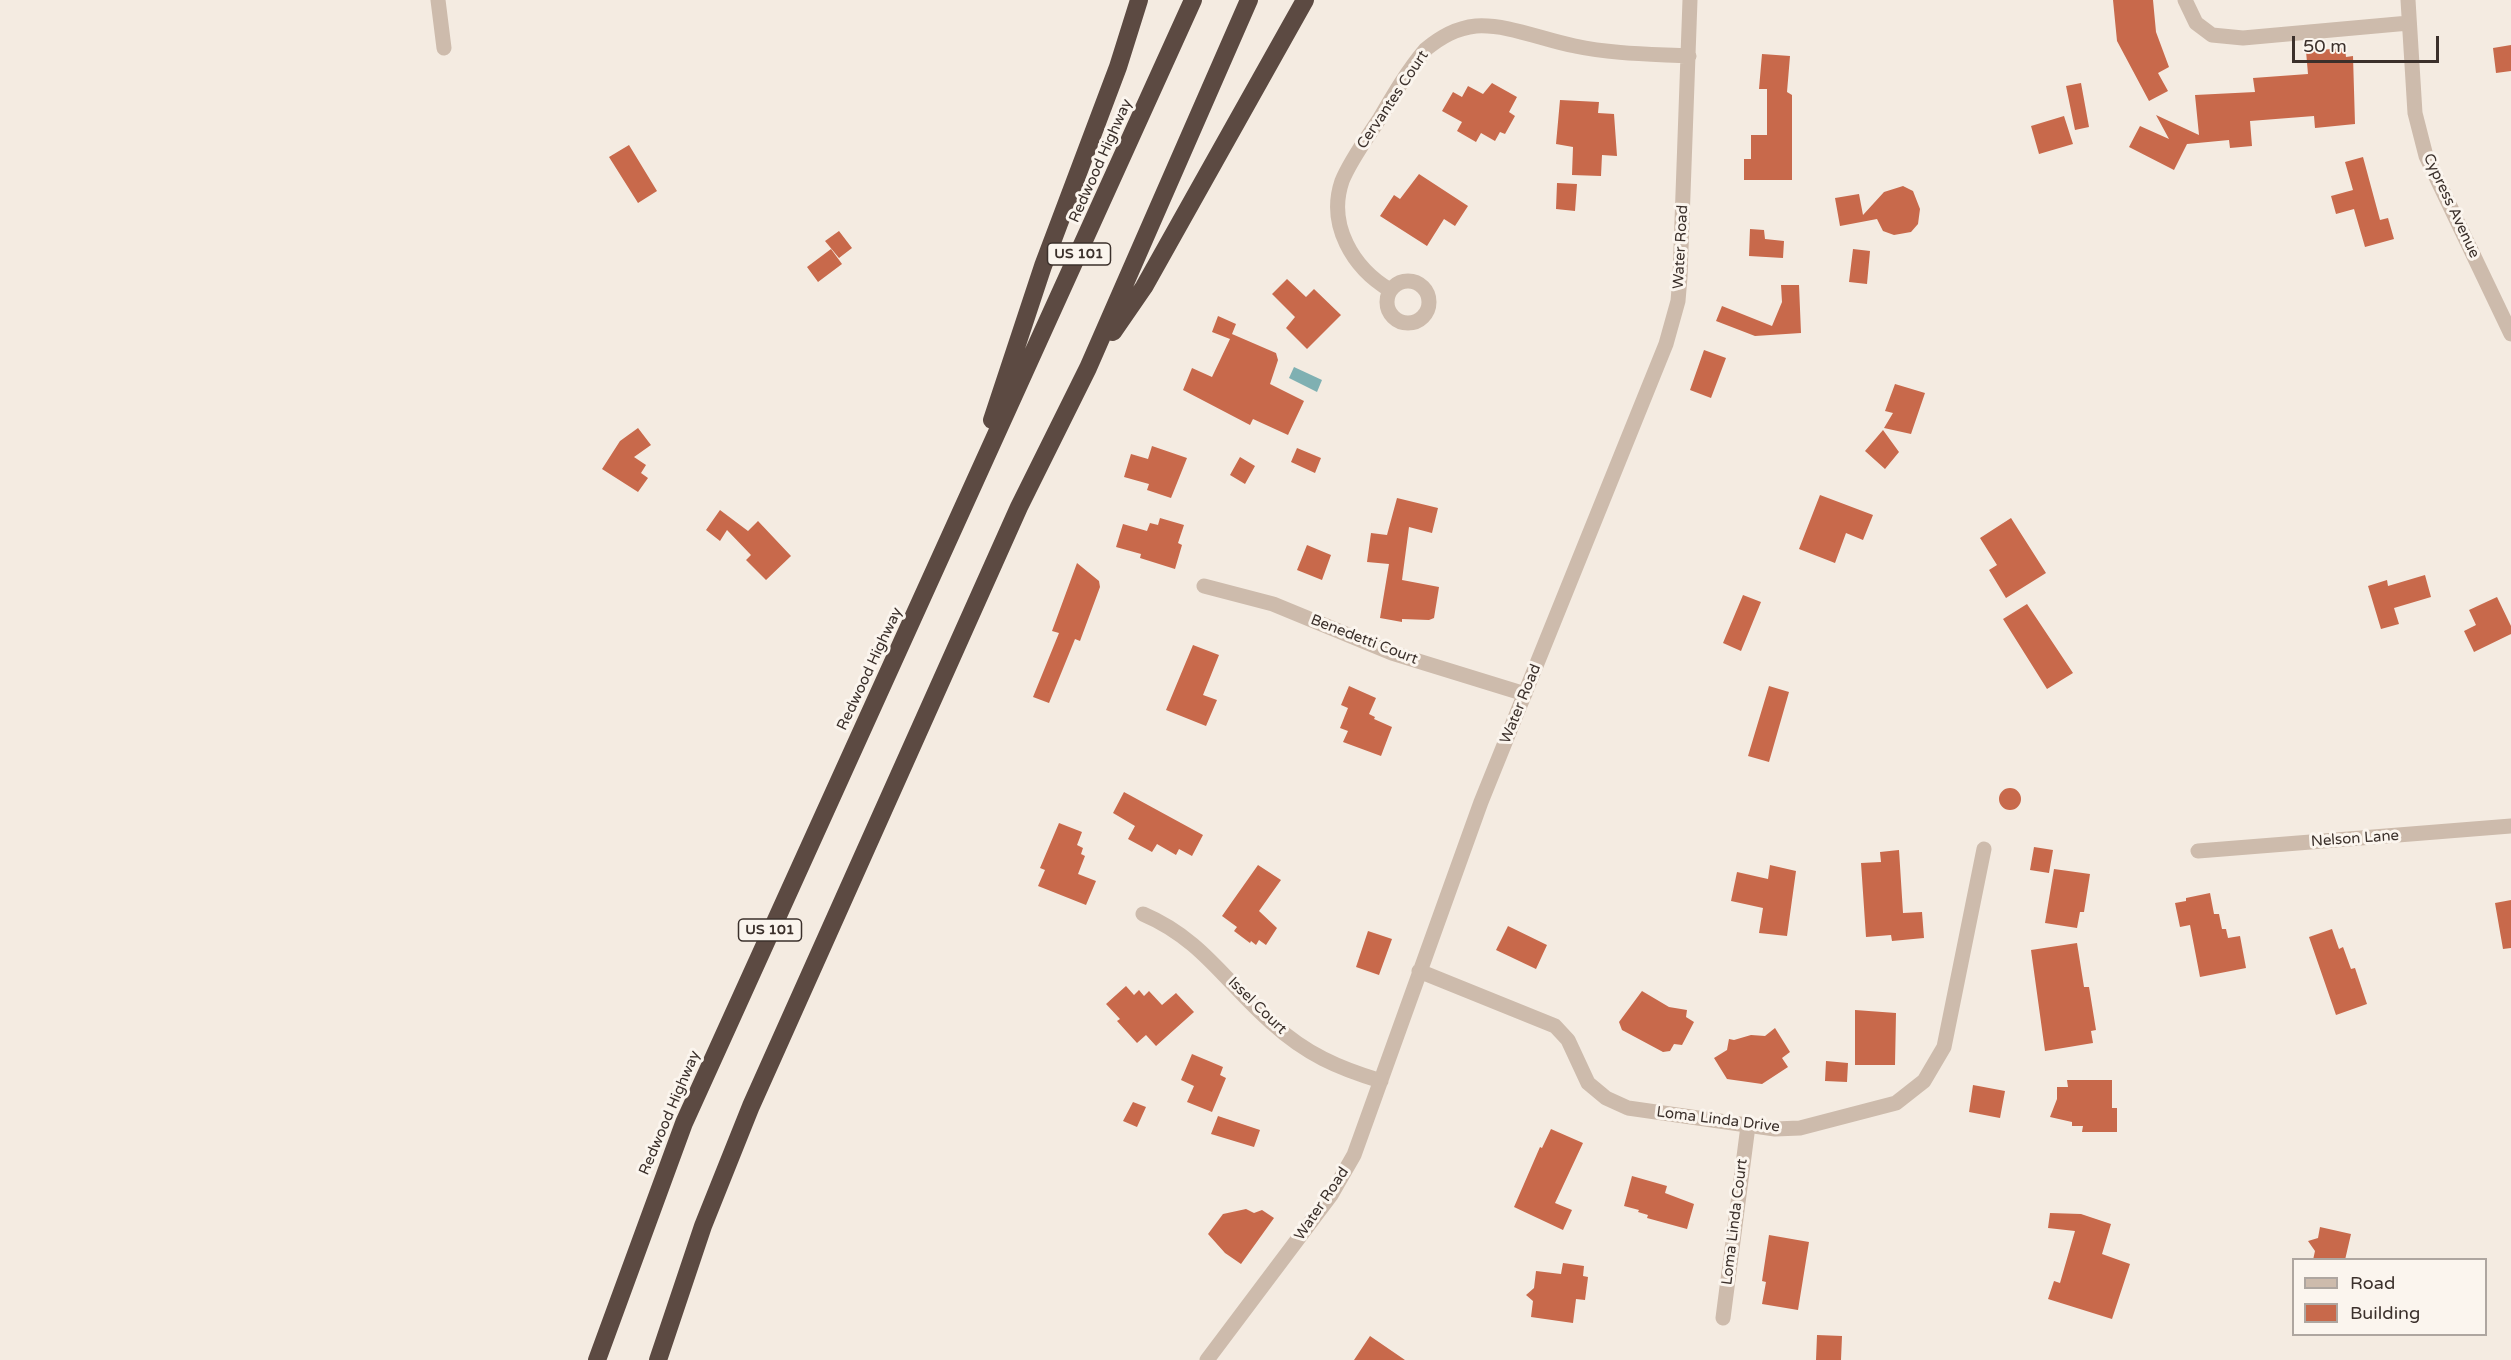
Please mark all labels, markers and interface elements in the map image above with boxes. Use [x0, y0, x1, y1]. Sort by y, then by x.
scale bar [2295, 24, 2442, 62]
text: 50 m [2303, 35, 2347, 57]
street label: Cervantes Court [1353, 47, 1433, 153]
street label: Redwood Highway [1066, 96, 1136, 226]
street label: Cypress Avenue [2419, 151, 2483, 261]
street label: Water Road [1670, 204, 1692, 290]
road number: US 101 [1048, 243, 1110, 265]
street label: Redwood Highway [834, 605, 906, 733]
street label: Benedetti Court [1308, 611, 1420, 669]
street label: Water Road [1497, 662, 1545, 746]
street label: Nelson Lane [2310, 827, 2400, 851]
road number: US 101 [738, 919, 802, 941]
street label: Issel Court [1224, 974, 1290, 1038]
street label: Redwood Highway [636, 1048, 704, 1178]
street label: Loma Linda Drive [1655, 1104, 1781, 1136]
street label: Loma Linda Court [1718, 1158, 1752, 1286]
street label: Water Road [1291, 1164, 1353, 1244]
legend [2292, 1258, 2487, 1336]
text: Road [2350, 1272, 2395, 1294]
text: Building [2350, 1302, 2420, 1324]

